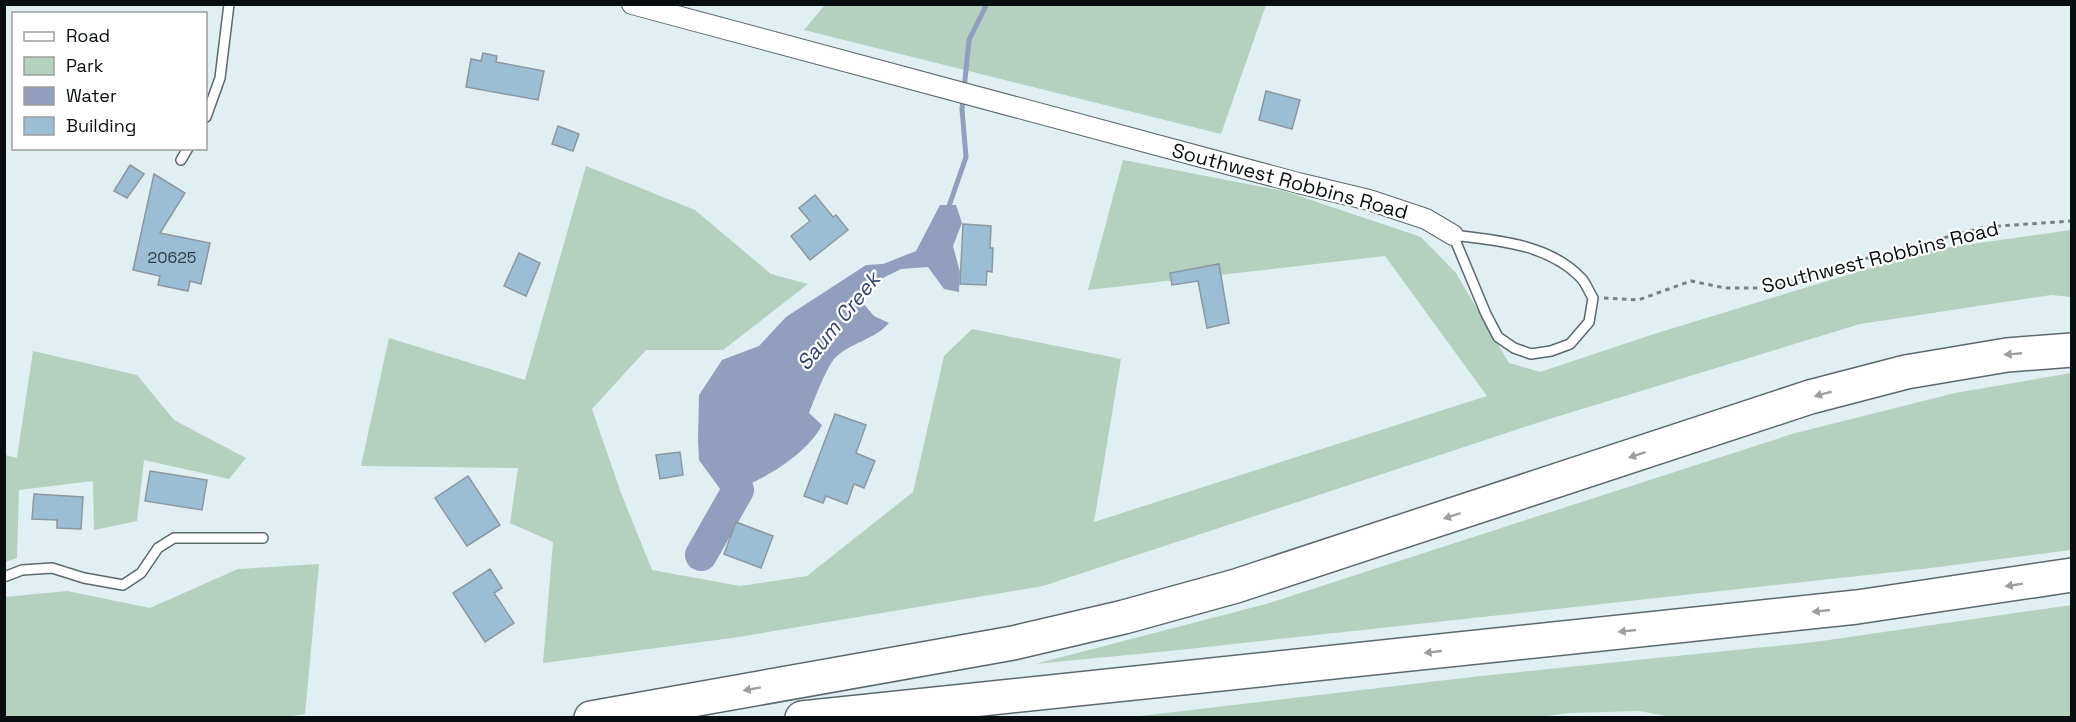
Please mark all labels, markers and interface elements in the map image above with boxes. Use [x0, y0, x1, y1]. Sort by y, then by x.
legend [12, 12, 207, 150]
text: Road [66, 24, 110, 47]
text: Park [66, 54, 104, 77]
text: Water [66, 84, 117, 107]
text: Building [66, 114, 136, 137]
street label: Southwest Robbins Road [1169, 137, 1411, 225]
street label: Southwest Robbins Road [1759, 215, 2001, 299]
house number: 20625 [148, 247, 196, 268]
water label: Saum Creek [790, 264, 887, 375]
one-way arrow [2004, 350, 2023, 359]
one-way arrow [1813, 390, 1831, 399]
one-way arrow [1628, 450, 1646, 460]
one-way arrow [1443, 511, 1461, 521]
one-way arrow [2004, 580, 2023, 589]
one-way arrow [1811, 606, 1830, 616]
one-way arrow [1617, 627, 1636, 636]
one-way arrow [1423, 647, 1442, 657]
one-way arrow [743, 684, 762, 693]

